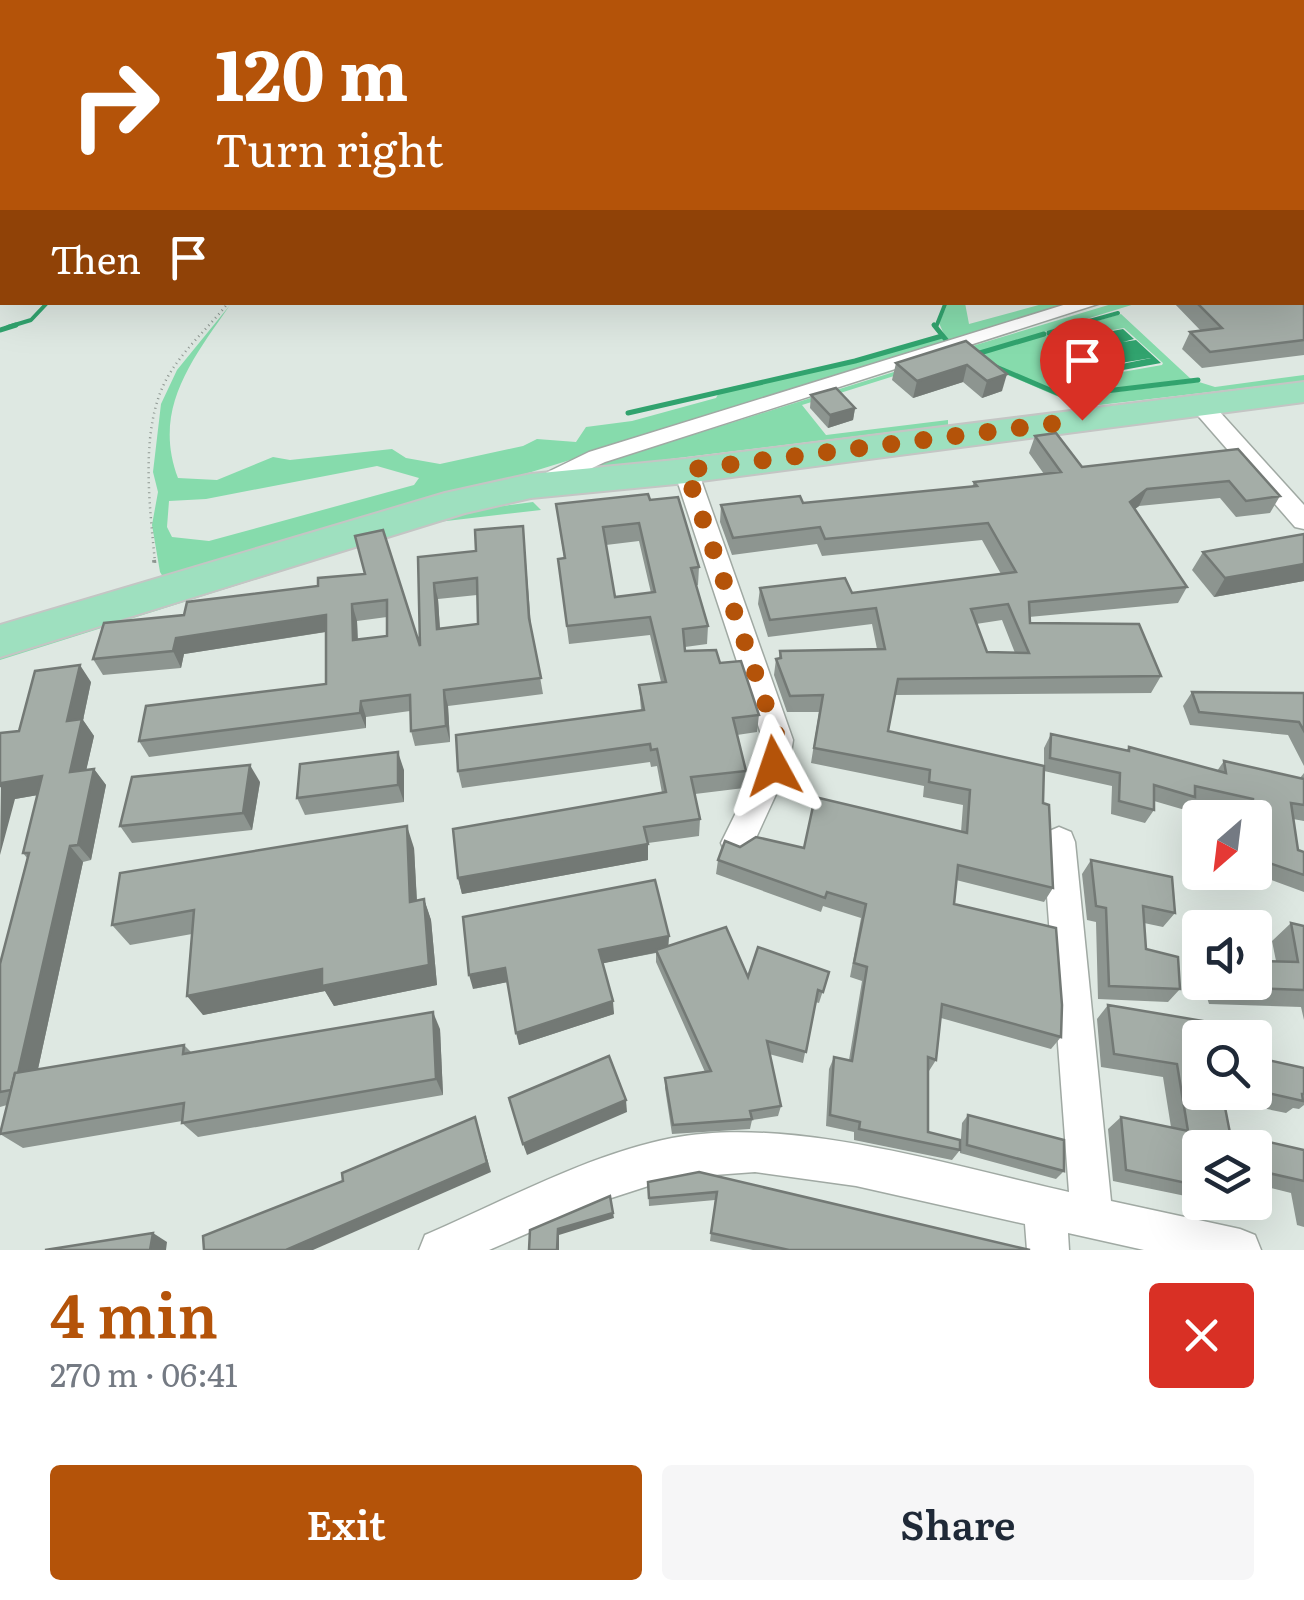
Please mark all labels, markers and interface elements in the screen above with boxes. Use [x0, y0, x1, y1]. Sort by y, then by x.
text: 120 m [215, 19, 408, 123]
icon: right [50, 40, 180, 170]
text: Turn right [215, 114, 443, 181]
text: Then [50, 229, 141, 286]
icon: arrive [161, 230, 216, 285]
pin [1040, 318, 1125, 421]
icon: arrive [1055, 333, 1110, 388]
position arrow [722, 714, 826, 818]
north arrow [1182, 800, 1272, 890]
map controls [1182, 800, 1272, 1220]
button: sound [1182, 910, 1272, 1000]
button: search [1182, 1020, 1272, 1110]
button: layers [1182, 1130, 1272, 1220]
text: 4 min [50, 1267, 218, 1356]
button: close [1149, 1283, 1254, 1388]
text: 270 m · 06:41 [50, 1349, 238, 1397]
button: Exit [50, 1465, 642, 1580]
button: Share [662, 1465, 1254, 1580]

